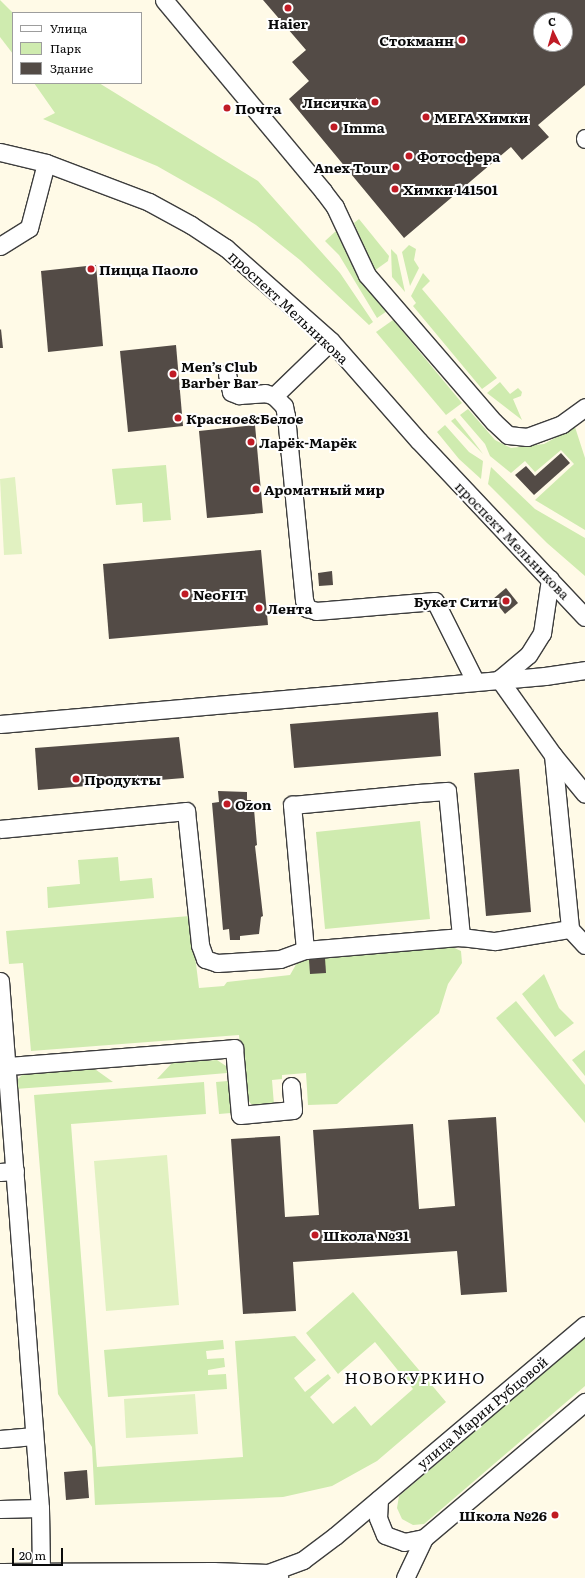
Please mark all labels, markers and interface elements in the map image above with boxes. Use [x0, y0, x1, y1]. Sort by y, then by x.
marker: Haier [283, 3, 293, 13]
legend [12, 12, 142, 84]
north arrow [533, 12, 573, 52]
text: С [547, 13, 557, 29]
place label: Haier [268, 15, 308, 31]
text: Улица [50, 19, 87, 37]
place label: Стокманн [379, 32, 454, 48]
marker: Стокманн [457, 35, 467, 45]
text: Парк [50, 39, 81, 57]
text: Здание [50, 59, 93, 77]
place label: Лисичка [302, 94, 367, 110]
marker: Лисичка [370, 97, 380, 107]
place label: Почта [235, 100, 282, 116]
marker: Почта [222, 103, 232, 113]
place label: МЕГА Химки [434, 109, 528, 125]
marker: МЕГА Химки [421, 112, 431, 122]
place label: Imma [343, 119, 385, 135]
marker: Imma [328, 121, 340, 133]
place label: Фотосфера [417, 148, 500, 164]
marker: Фотосфера [404, 151, 414, 161]
place label: Anex Tour [314, 159, 388, 175]
marker: Anex Tour [391, 162, 401, 172]
place label: Химки 141501 [403, 181, 498, 197]
marker: Химки 141501 [390, 184, 400, 194]
street label: проспект Мельникова [226, 247, 352, 367]
place label: Пицца Паоло [99, 261, 198, 277]
marker: Пицца Паоло [86, 264, 96, 274]
place label: Men’s Club Barber Bar [181, 358, 258, 390]
marker: Men’s Club Barber Bar [168, 369, 178, 379]
place label: Красное&Белое [186, 410, 303, 426]
marker: Красное&Белое [173, 413, 183, 423]
place label: Ларёк-Марёк [259, 434, 357, 450]
marker: Ларёк-Марёк [246, 437, 256, 447]
street label: проспект Мельникова [452, 477, 574, 603]
place label: Ароматный мир [264, 481, 385, 497]
marker: Ароматный мир [251, 484, 261, 494]
place label: NeoFIT [193, 586, 246, 602]
marker: NeoFIT [180, 589, 190, 599]
place label: Букет Сити [414, 593, 498, 609]
marker: Букет Сити [501, 596, 511, 606]
place label: Лента [267, 600, 313, 616]
marker: Лента [254, 603, 264, 613]
place label: Продукты [84, 771, 161, 787]
marker: Продукты [71, 774, 81, 784]
place label: Ozon [235, 796, 272, 812]
marker: Ozon [222, 799, 232, 809]
place label: Школа №31 [323, 1227, 409, 1243]
marker: Школа №31 [310, 1230, 320, 1240]
street label: улица Марии Рубцовой [413, 1352, 551, 1472]
district label: НОВОКУРКИНО [345, 1367, 485, 1387]
place label: Школа №26 [459, 1507, 547, 1523]
marker: Школа №26 [550, 1510, 560, 1520]
scale bar [14, 1540, 65, 1566]
text: 20 m [19, 1546, 46, 1564]

